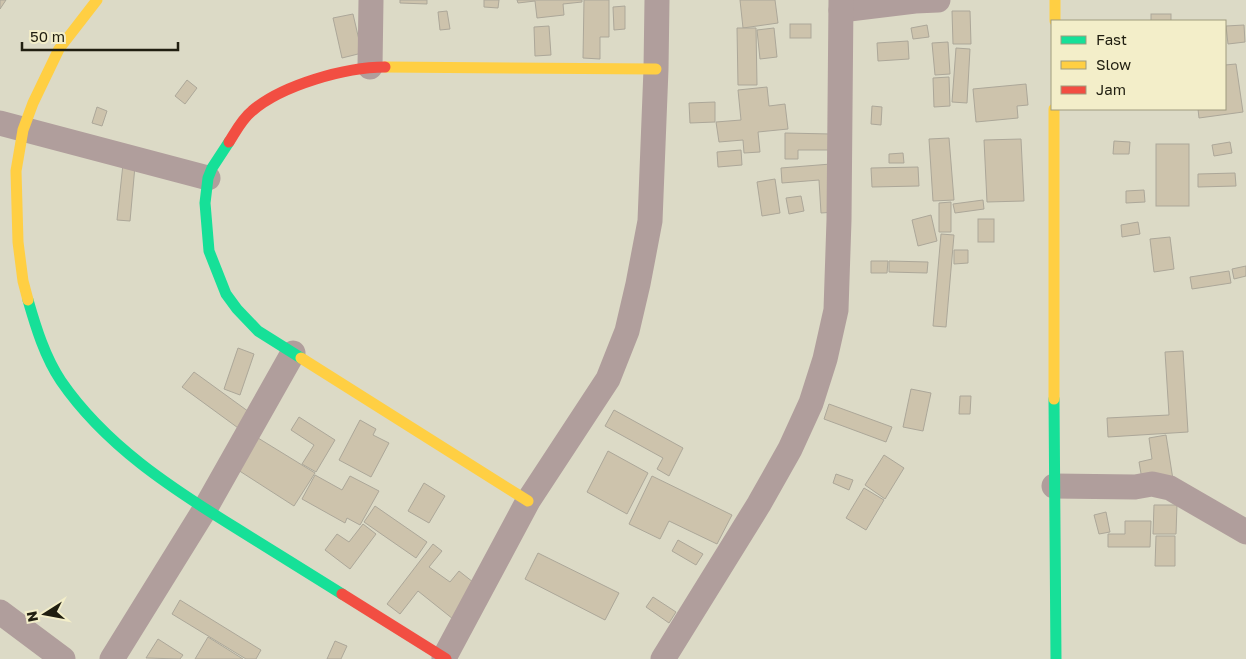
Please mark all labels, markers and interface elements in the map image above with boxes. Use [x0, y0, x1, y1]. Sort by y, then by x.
scale bar [22, 20, 179, 52]
legend [1051, 20, 1226, 110]
text: 50 m [30, 27, 65, 45]
text: Fast [1096, 30, 1127, 48]
text: Slow [1096, 55, 1131, 73]
text: Jam [1096, 80, 1126, 98]
north arrow [20, 589, 70, 639]
text: N [22, 610, 41, 623]

